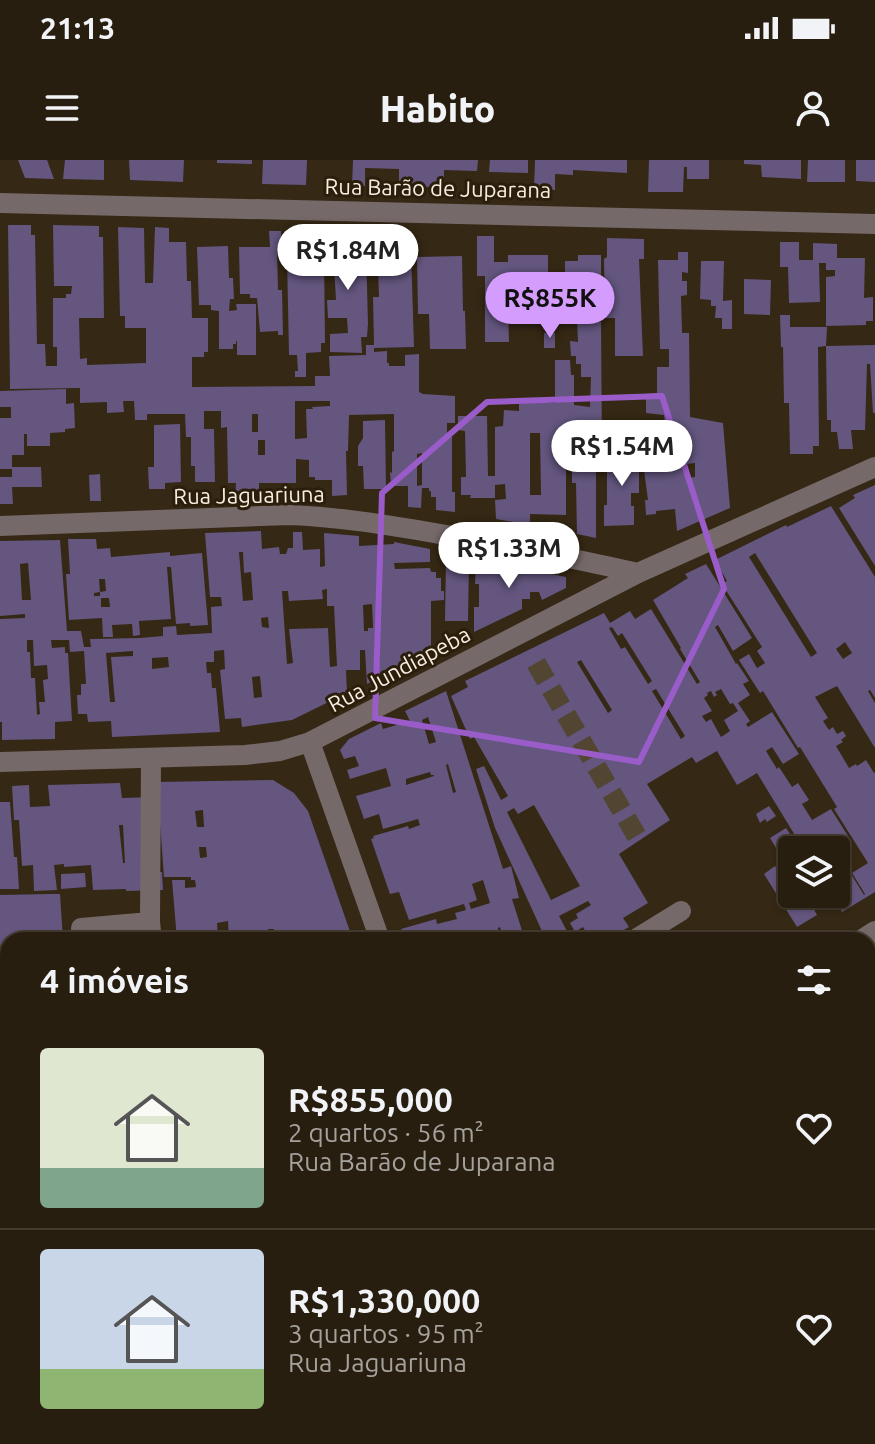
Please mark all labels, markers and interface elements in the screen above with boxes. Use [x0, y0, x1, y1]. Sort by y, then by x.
text: 21:13 [40, 11, 115, 45]
icon: menu [40, 86, 84, 130]
icon: person [791, 86, 835, 130]
text: Habito [380, 88, 495, 129]
street label: Rua Barão de Juparana [325, 173, 551, 202]
pin: R$1.84M [274, 224, 422, 292]
text: R$1.84M [295, 235, 401, 264]
pin: R$855K [485, 272, 615, 340]
text: R$855K [503, 283, 597, 312]
pin: R$1.54M [548, 420, 696, 488]
text: R$1.54M [569, 431, 675, 460]
street label: Rua Jaguariuna [173, 481, 325, 508]
pin: R$1.33M [435, 522, 583, 590]
text: R$1.33M [456, 533, 562, 562]
street label: Rua Jundiapeba [323, 621, 474, 717]
map controls [778, 836, 850, 908]
button: layers [778, 836, 850, 908]
icon: filters [792, 958, 836, 1002]
text: 4 imóveis [40, 961, 189, 999]
icon: home [104, 1080, 200, 1176]
text: R$855,000 [288, 1080, 453, 1118]
icon: heart [792, 1106, 836, 1150]
text: 2 quartos · 56 m² [288, 1118, 484, 1147]
text: Rua Barão de Juparana [288, 1147, 556, 1176]
icon: home [104, 1281, 200, 1377]
text: R$1,330,000 [288, 1281, 480, 1319]
icon: heart [792, 1307, 836, 1351]
text: 3 quartos · 95 m² [288, 1319, 484, 1348]
text: Rua Jaguariuna [288, 1348, 467, 1377]

